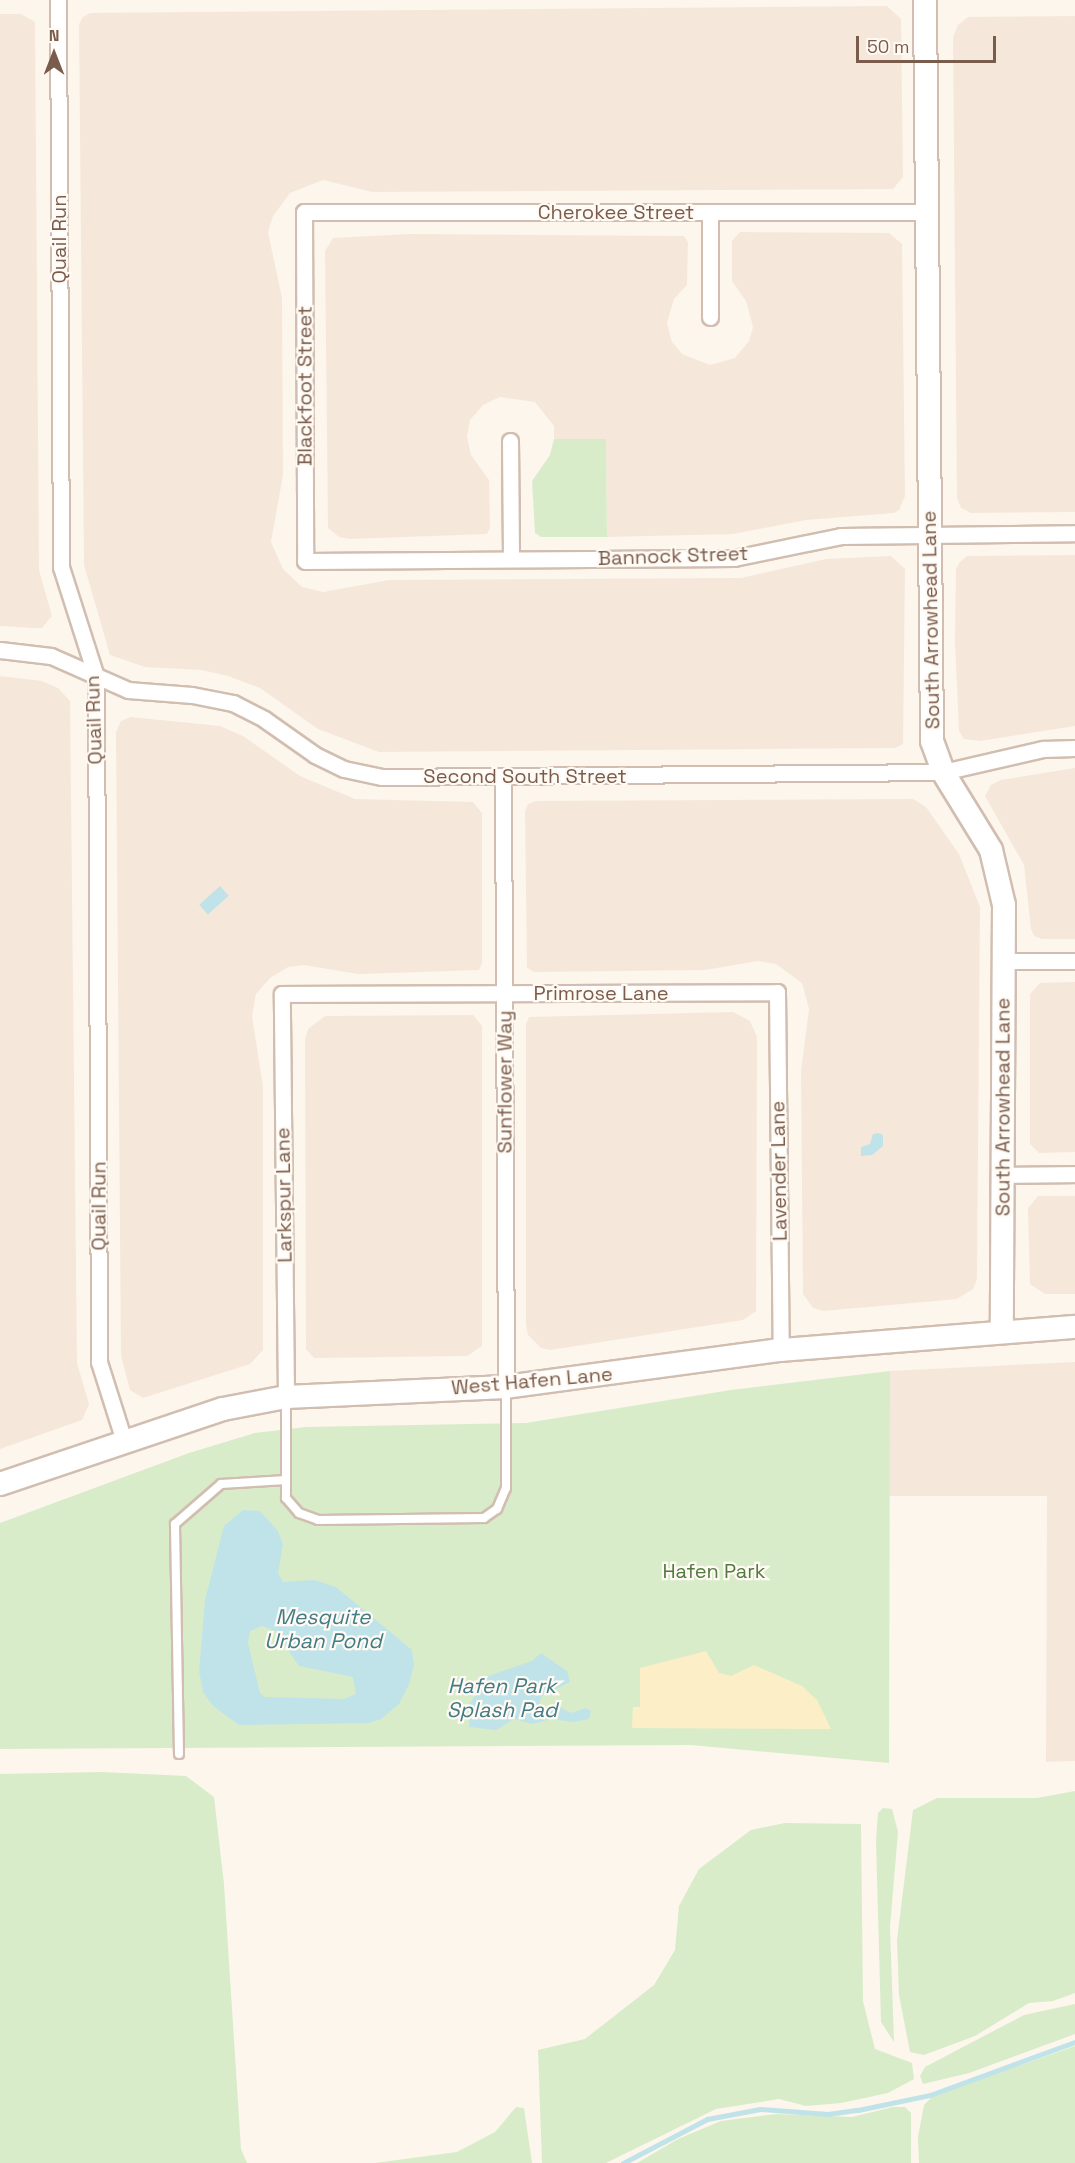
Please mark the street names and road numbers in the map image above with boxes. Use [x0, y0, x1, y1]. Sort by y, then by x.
street label: Quail Run [47, 194, 71, 284]
street label: Cherokee Street [538, 200, 694, 224]
street label: Blackfoot Street [293, 306, 317, 466]
street label: South Arrowhead Lane [917, 510, 945, 730]
street label: Bannock Street [597, 541, 749, 571]
street label: Quail Run [80, 675, 108, 765]
street label: Second South Street [423, 764, 627, 788]
street label: Primrose Lane [533, 981, 669, 1005]
street label: South Arrowhead Lane [991, 998, 1015, 1216]
street label: Sunflower Way [493, 1010, 517, 1154]
street label: Lavender Lane [766, 1101, 792, 1241]
street label: Larkspur Lane [271, 1127, 297, 1263]
street label: Quail Run [87, 1161, 111, 1251]
street label: West Hafen Lane [450, 1362, 614, 1400]

